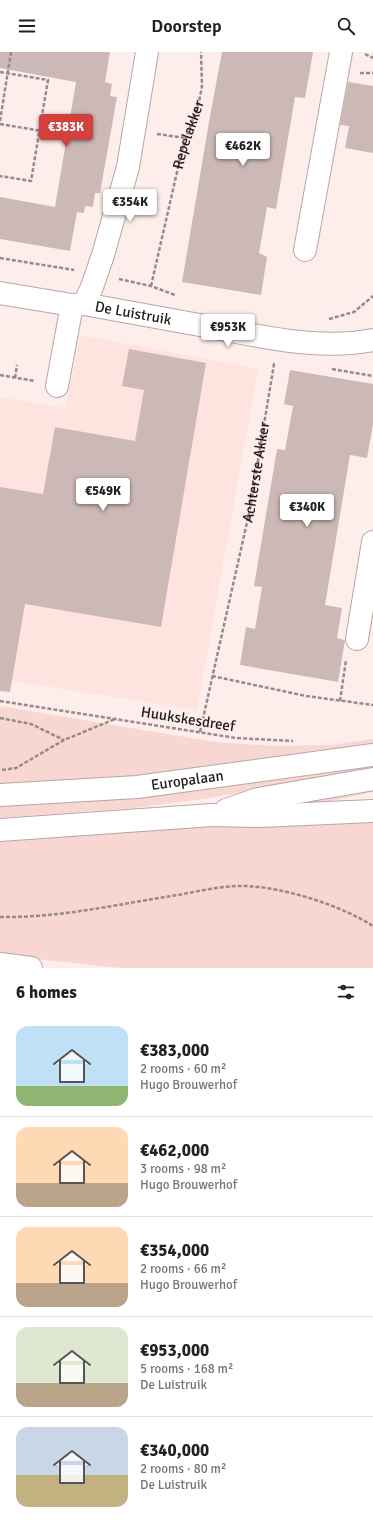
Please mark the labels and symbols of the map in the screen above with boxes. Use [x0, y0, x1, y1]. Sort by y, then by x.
street label: Repelakker [169, 97, 208, 171]
pin: €383K [38, 114, 94, 148]
pin: €462K [215, 133, 271, 167]
pin: €354K [102, 189, 158, 223]
street label: De Luistruik [94, 297, 173, 329]
pin: €953K [200, 314, 256, 348]
street label: Achterste Akker [238, 420, 273, 524]
pin: €549K [75, 478, 131, 512]
pin: €340K [279, 494, 335, 528]
street label: Huukskesdreef [140, 703, 237, 735]
street label: Europalaan [150, 766, 225, 794]

